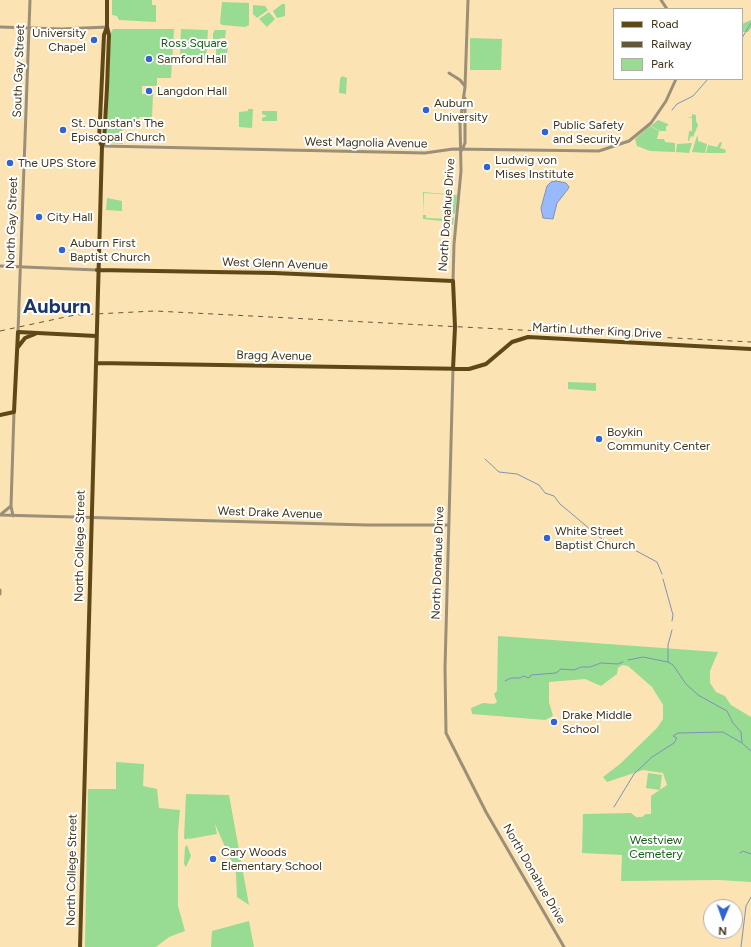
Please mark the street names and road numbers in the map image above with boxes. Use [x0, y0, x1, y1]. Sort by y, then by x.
street label: South Gay Street [10, 24, 28, 118]
street label: West Magnolia Avenue [305, 135, 427, 151]
street label: North Donahue Drive [436, 158, 458, 272]
street label: North Gay Street [3, 177, 21, 269]
street label: West Glenn Avenue [222, 255, 328, 273]
street label: Martin Luther King Drive [532, 320, 662, 342]
street label: Bragg Avenue [236, 348, 312, 364]
street label: North College Street [72, 490, 88, 602]
street label: West Drake Avenue [217, 504, 323, 522]
street label: North Donahue Drive [429, 506, 447, 620]
street label: North College Street [64, 814, 80, 926]
street label: North Donahue Drive [499, 821, 569, 927]

